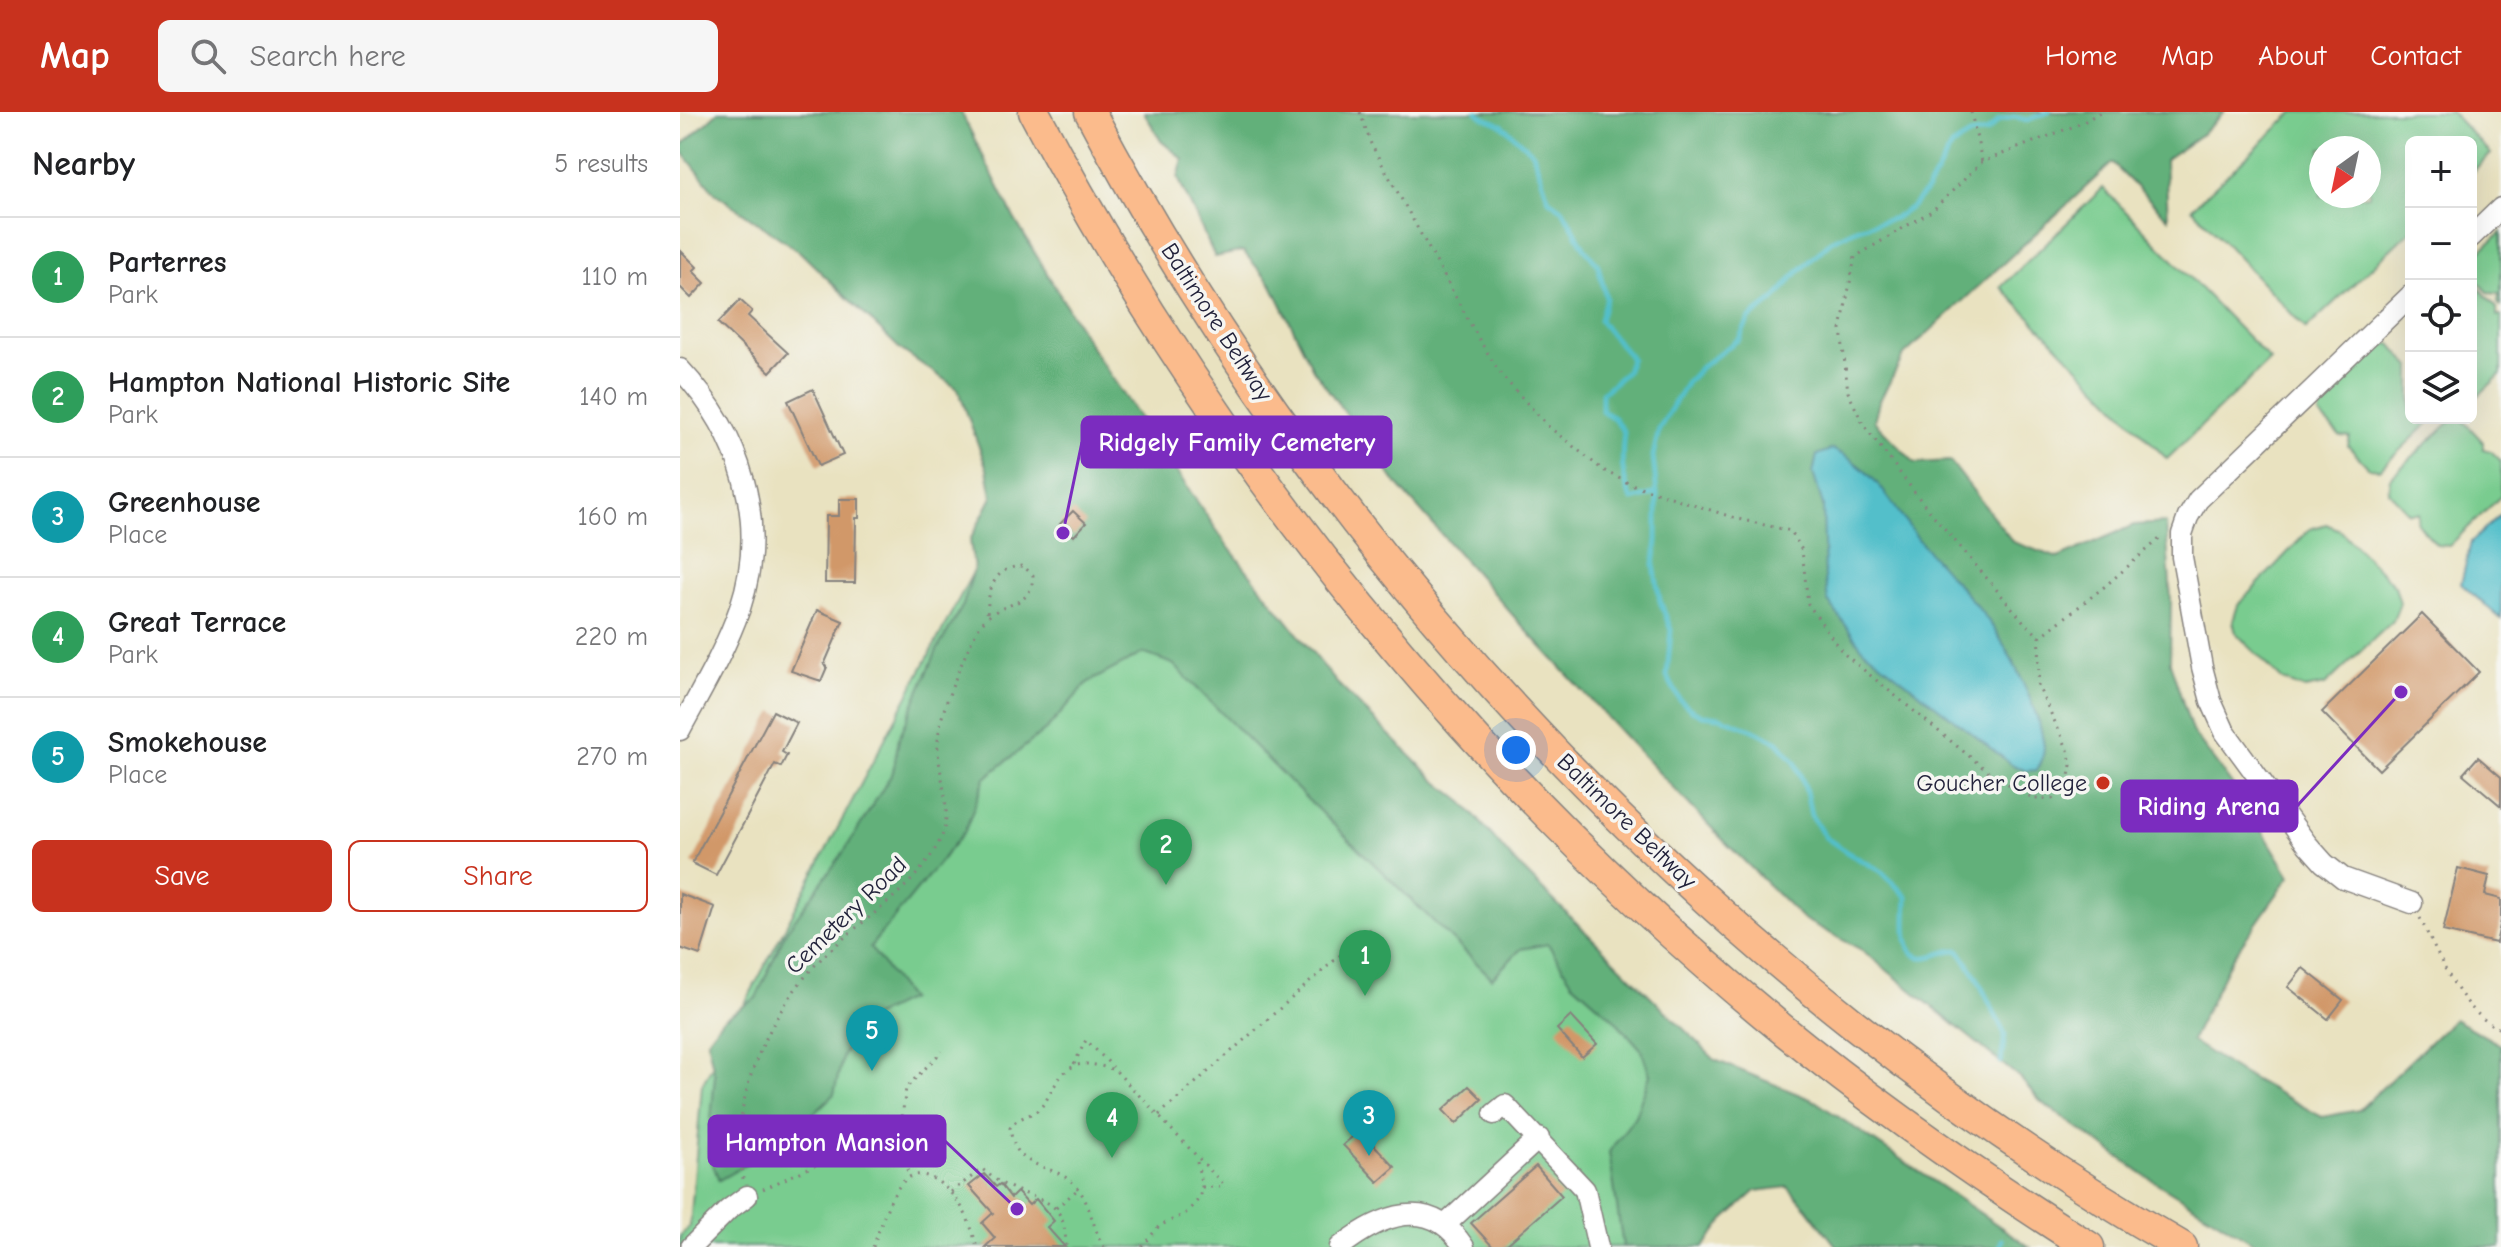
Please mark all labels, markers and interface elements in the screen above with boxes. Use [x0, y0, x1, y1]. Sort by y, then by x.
search box [158, 20, 718, 92]
text: Map [40, 34, 110, 78]
icon: search [186, 34, 230, 78]
text: Search here [250, 39, 406, 74]
text: Home [2045, 40, 2117, 72]
text: Map [2161, 40, 2214, 72]
text: About [2258, 40, 2326, 72]
text: Contact [2370, 40, 2461, 72]
north arrow [2309, 136, 2381, 208]
map controls [2405, 136, 2477, 424]
button: + [2405, 136, 2477, 208]
text: Nearby [32, 144, 135, 184]
text: 5 results [554, 149, 648, 179]
button: − [2405, 208, 2477, 280]
street label: Baltimore Beltway [1156, 238, 1279, 406]
text: Parterres [108, 245, 227, 280]
text: 1 [53, 262, 63, 292]
text: 110 m [581, 262, 648, 292]
text: Park [108, 280, 158, 310]
button: locate [2405, 280, 2477, 352]
button: layers [2405, 352, 2477, 424]
text: Hampton National Historic Site [108, 365, 510, 400]
text: 2 [52, 382, 64, 412]
text: 140 m [579, 382, 648, 412]
text: Park [108, 400, 158, 430]
callout: Ridgely Family Cemetery [1082, 417, 1391, 467]
text: Ridgely Family Cemetery [1099, 428, 1376, 458]
text: Greenhouse [108, 485, 261, 520]
text: 3 [52, 502, 64, 532]
text: 160 m [578, 502, 648, 532]
text: Place [108, 520, 167, 550]
text: Great Terrace [108, 605, 286, 640]
text: 4 [52, 622, 64, 652]
text: 220 m [575, 622, 648, 652]
text: Park [108, 640, 158, 670]
text: Smokehouse [108, 725, 267, 760]
your location [1496, 730, 1536, 770]
text: 5 [51, 742, 65, 772]
text: 270 m [576, 742, 648, 772]
street label: Baltimore Beltway [1552, 748, 1703, 895]
text: Place [108, 760, 167, 790]
place label: Goucher College [1916, 769, 2087, 797]
marker: Goucher College [2094, 774, 2112, 792]
callout: Riding Arena [2122, 781, 2297, 831]
text: Riding Arena [2137, 792, 2281, 822]
pin: 2 [1140, 819, 1192, 885]
button: Save [32, 840, 332, 912]
button: Share [348, 840, 648, 912]
street label: Cemetery Road [780, 850, 912, 980]
pin: 1 [1339, 930, 1391, 996]
pin: 5 [846, 1005, 898, 1071]
pin: 3 [1343, 1090, 1395, 1156]
pin: 4 [1086, 1092, 1138, 1158]
callout: Hampton Mansion [709, 1116, 945, 1166]
text: Hampton Mansion [725, 1128, 929, 1158]

